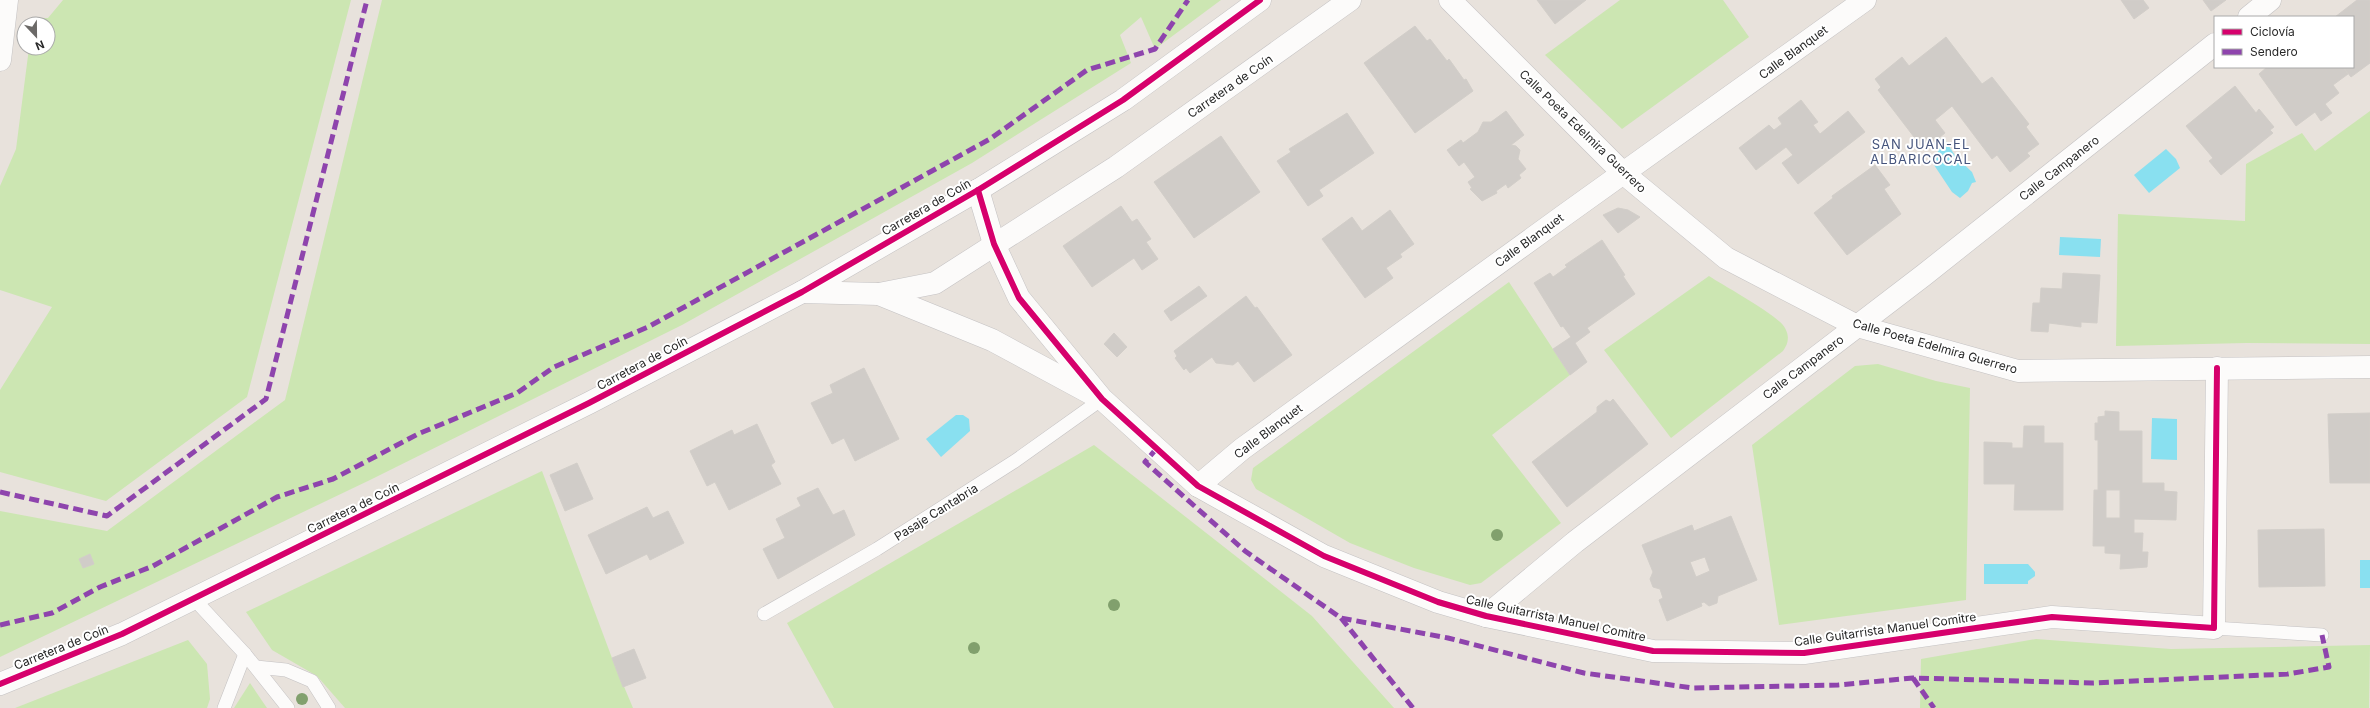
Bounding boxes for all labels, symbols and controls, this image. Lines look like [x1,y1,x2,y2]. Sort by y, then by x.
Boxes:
north arrow [16,16,56,56]
legend [2214,16,2354,68]
street label: Calle Blanquet [1756,22,1830,82]
text: Ciclovía [2250,24,2295,39]
text: N [33,37,46,53]
text: Sendero [2250,44,2298,59]
street label: Carretera de Coín [1184,51,1276,121]
street label: Calle Poeta Edelmira Guerrero [1516,66,1650,196]
street label: Calle Campanero [2016,132,2102,204]
district label: SAN JUAN-EL ALBARICOCAL [1870,136,1972,167]
street label: Carretera de Coín [879,175,973,239]
street label: Calle Blanquet [1492,210,1566,270]
street label: Calle Poeta Edelmira Guerrero [1851,315,2019,377]
street label: Calle Campanero [1760,332,1846,402]
street label: Carretera de Coín [594,333,690,393]
street label: Calle Blanquet [1231,400,1305,462]
street label: Carretera de Coín [304,479,402,537]
street label: Pasaje Cantabria [891,480,981,544]
street label: Calle Guitarrista Manuel Comitre [1465,592,1647,644]
street label: Calle Guitarrista Manuel Comitre [1793,609,1977,649]
street label: Carretera de Coín [12,621,110,673]

